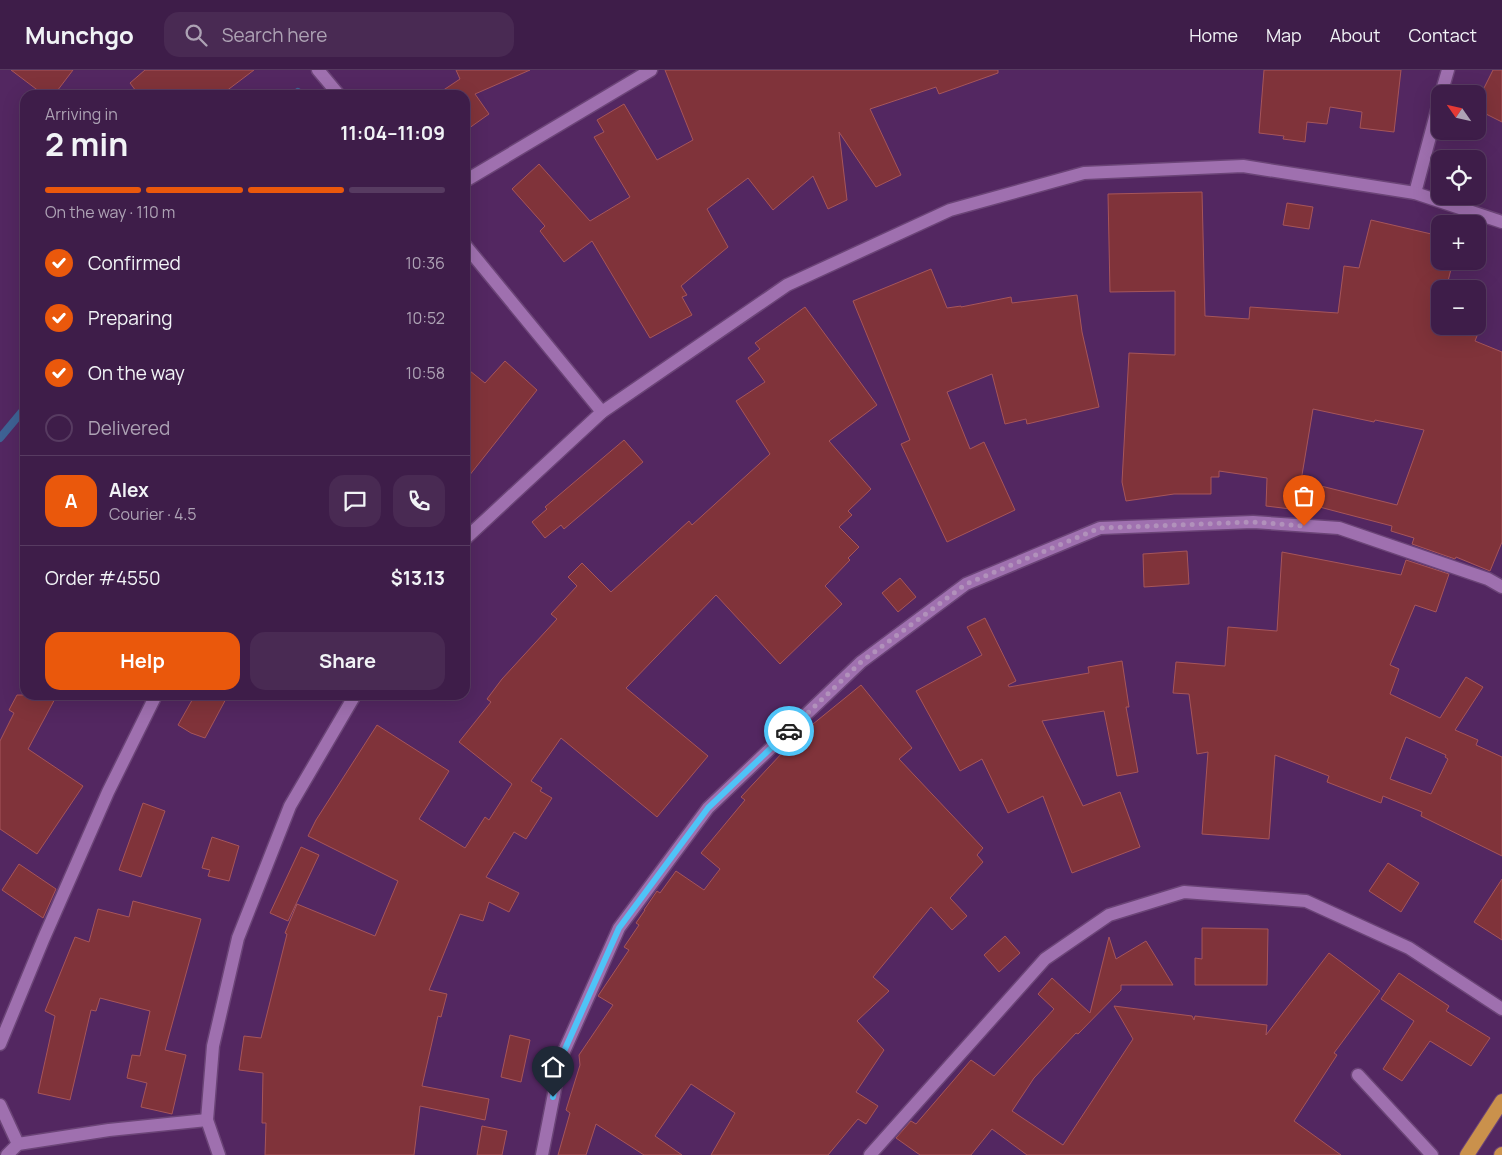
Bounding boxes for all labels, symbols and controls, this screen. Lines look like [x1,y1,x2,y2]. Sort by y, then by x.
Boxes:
search box [164,12,514,57]
text: Munchgo [25,18,134,51]
icon: search [182,21,210,49]
text: Search here [222,22,327,48]
text: Home [1189,23,1238,47]
text: Map [1266,23,1302,47]
text: About [1330,23,1380,47]
text: Contact [1408,23,1477,47]
north arrow [1431,85,1486,140]
map controls [1431,85,1486,335]
text: Arriving in [45,103,118,125]
text: 11:04–11:09 [340,120,445,146]
text: 2 min [45,122,128,166]
button: locate [1431,150,1486,205]
text: On the way · 110 m [45,201,175,223]
button: + [1431,215,1486,270]
icon: check [45,249,73,277]
text: Confirmed [88,250,181,276]
text: 10:36 [405,252,445,274]
button: − [1431,280,1486,335]
icon: check [45,304,73,332]
text: Preparing [88,305,173,331]
text: 10:52 [406,307,445,329]
icon: check [45,359,73,387]
text: On the way [88,360,185,386]
text: 10:58 [406,362,445,384]
text: Delivered [88,415,170,441]
button: chat [329,475,381,527]
button: phone [393,475,445,527]
pin [1283,475,1325,526]
text: Alex [109,477,149,503]
icon: bag [1290,482,1318,510]
text: A [65,488,77,514]
text: Courier · 4.5 [109,503,196,525]
text: Order #4550 [45,565,161,591]
text: $13.13 [391,565,445,591]
button: Help [45,632,240,690]
button: Share [250,632,445,690]
courier [764,706,814,756]
icon: car [775,717,803,745]
pin [532,1046,574,1097]
icon: home [539,1053,567,1081]

